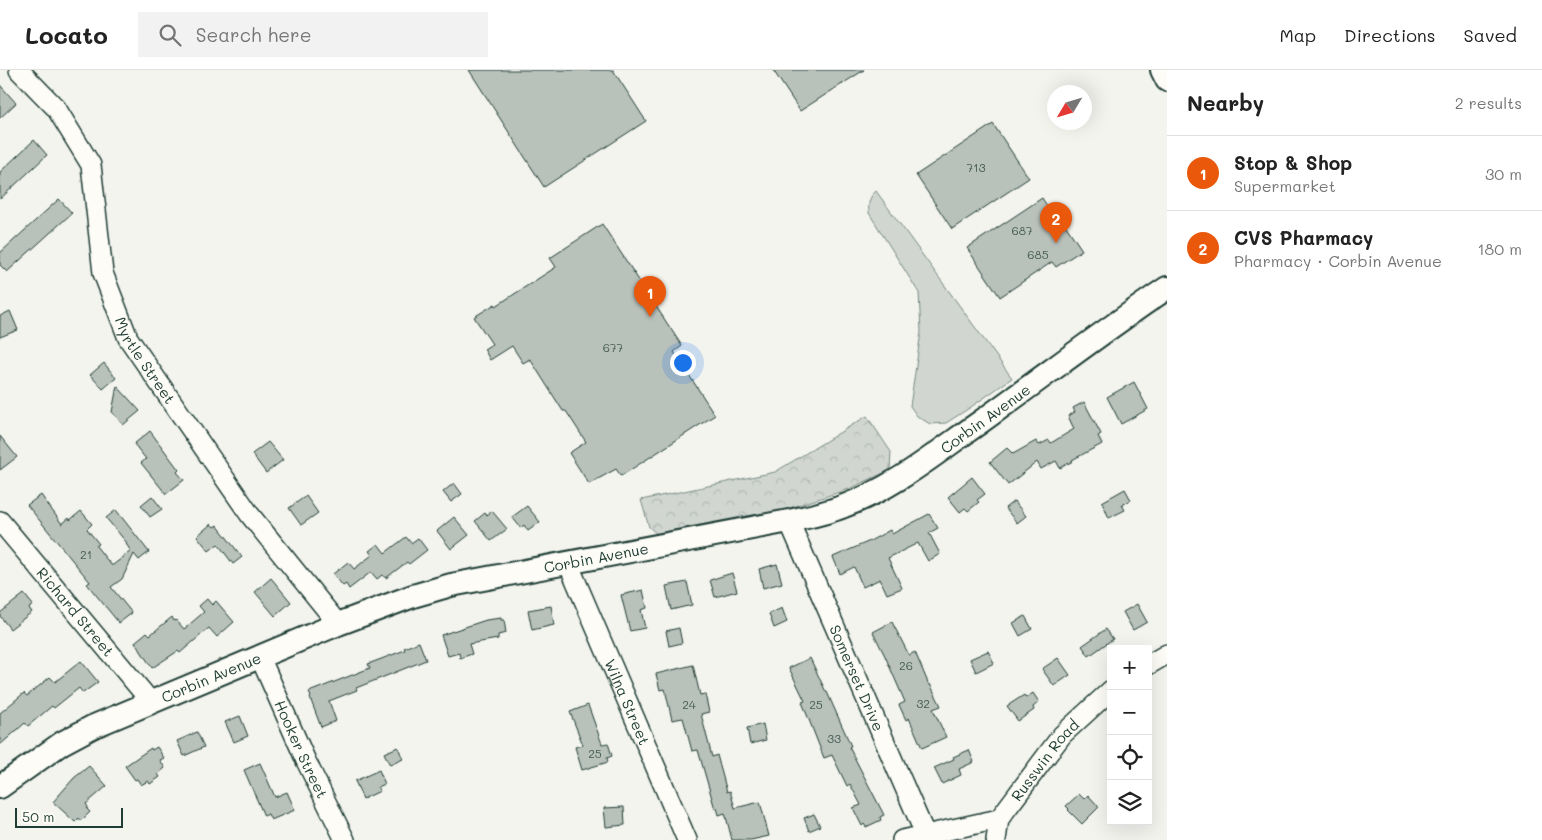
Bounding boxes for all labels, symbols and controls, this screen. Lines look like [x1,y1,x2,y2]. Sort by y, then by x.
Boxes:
search box [138,12,488,57]
text: Locato [25,19,108,50]
icon: search [156,21,184,49]
text: Search here [196,22,311,47]
text: Map [1279,23,1316,47]
text: Directions [1344,23,1436,47]
text: Saved [1464,23,1517,47]
north arrow [1047,85,1092,130]
text: Nearby [1187,89,1264,116]
text: 2 results [1455,92,1522,113]
text: Stop & Shop [1234,150,1352,175]
house number: 713 [966,159,986,175]
text: 1 [1199,163,1207,184]
text: 30 m [1485,163,1522,184]
text: Supermarket [1234,175,1336,196]
pin: 2 [1040,202,1072,243]
house number: 687 [1011,222,1033,238]
text: CVS Pharmacy [1234,225,1373,250]
text: 2 [1199,238,1207,259]
text: 180 m [1477,238,1522,259]
house number: 685 [1027,246,1049,262]
text: Pharmacy · Corbin Avenue [1234,250,1442,271]
pin: 1 [634,276,666,317]
street label: Myrtle Street [111,314,180,408]
house number: 677 [603,339,624,355]
your location [670,350,696,376]
street label: Corbin Avenue [936,379,1034,458]
street label: Corbin Avenue [542,538,650,577]
house number: 21 [80,546,92,562]
street label: Richard Street [33,563,119,660]
street label: Somerset Drive [825,622,889,734]
map controls [1107,645,1152,825]
button: + [1107,645,1152,690]
street label: Corbin Avenue [158,647,264,707]
street label: Wilna Street [600,656,655,748]
house number: 26 [899,657,913,673]
button: − [1107,690,1152,735]
house number: 32 [916,695,930,711]
house number: 24 [682,696,696,712]
house number: 25 [809,696,823,712]
street label: Hooker Street [270,697,333,802]
street label: Russwin Road [1006,715,1083,805]
house number: 33 [827,730,841,746]
button: locate [1107,735,1152,780]
house number: 25 [588,745,602,761]
button: layers [1107,780,1152,825]
scale bar [15,805,122,828]
text: 50 m [22,807,54,826]

